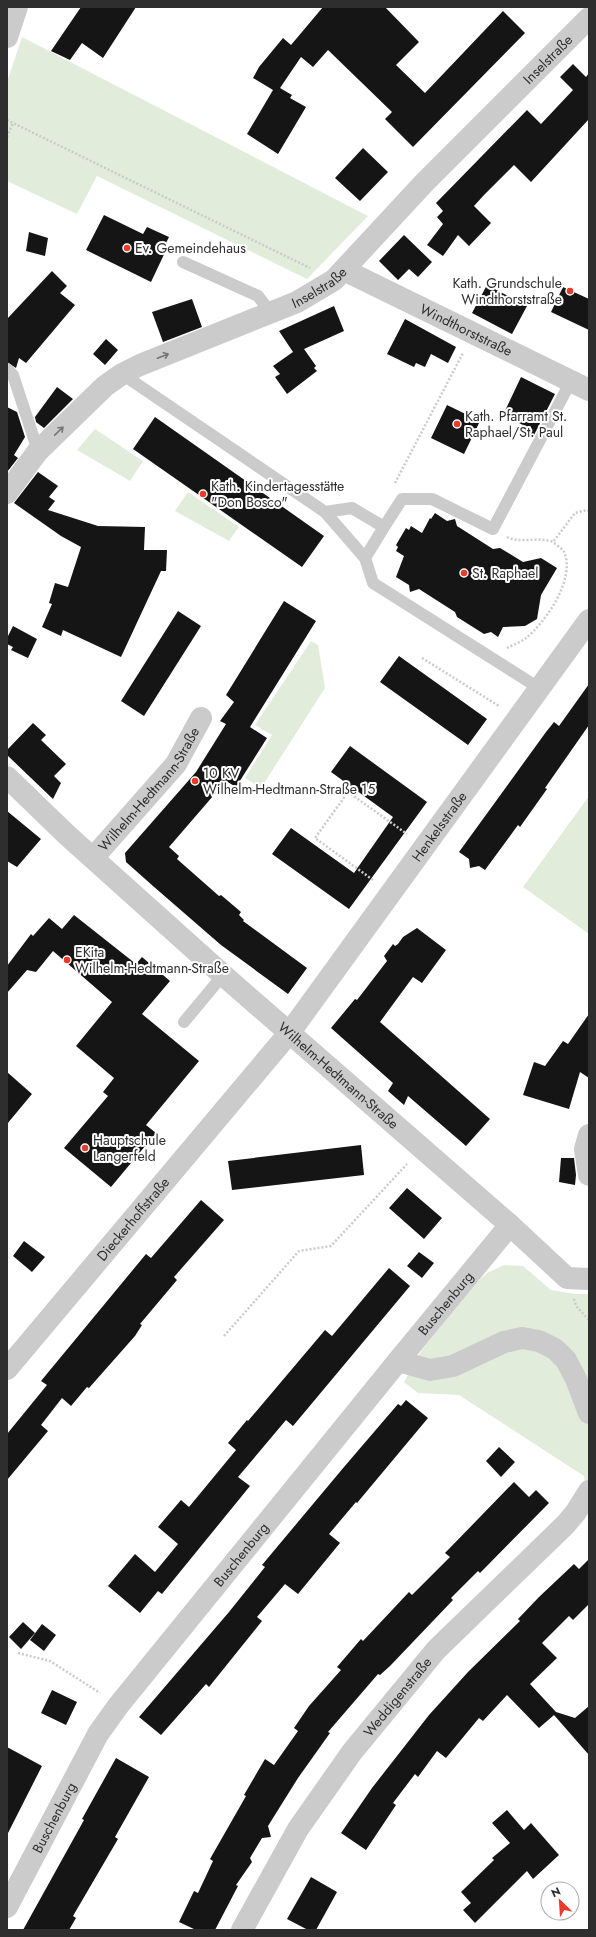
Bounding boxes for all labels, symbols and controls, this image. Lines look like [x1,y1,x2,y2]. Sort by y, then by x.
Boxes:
street label: Inselstraße [519,30,577,88]
place label: Ev. Gemeindehaus [135,238,246,258]
marker: Ev. Gemeindehaus [122,243,132,253]
street label: Inselstraße [289,262,351,313]
place label: Kath. Grundschule Windthorststraße [452,273,562,309]
marker: Kath. Grundschule Windthorststraße [565,286,575,296]
street label: Windthorststraße [416,299,516,361]
one-way arrow [157,352,169,359]
place label: Kath. Pfarramt St. Raphael/St. Paul [465,406,567,442]
marker: Kath. Pfarramt St. Raphael/St. Paul [452,419,462,429]
one-way arrow [54,426,64,435]
place label: Kath. Kindertagesstätte "Don Bosco" [211,476,344,512]
marker: Kath. Kindertagesstätte "Don Bosco" [198,489,208,499]
place label: St. Raphael [472,563,539,583]
marker: St. Raphael [459,568,469,578]
street label: Wilhelm-Hedtmann-Straße [93,724,204,856]
place label: 10 KV Wilhelm-Hedtmann-Straße 15 [203,763,375,799]
marker: 10 KV Wilhelm-Hedtmann-Straße 15 [190,776,200,786]
street label: Henkelsstraße [407,787,471,866]
place label: EKita Wilhelm-Hedtmann-Straße [75,942,229,978]
marker: EKita Wilhelm-Hedtmann-Straße [62,955,72,965]
street label: Wilhelm-Hedtmann-Straße [274,1017,403,1134]
place label: Hauptschule Langerfeld [93,1130,166,1166]
marker: Hauptschule Langerfeld [80,1143,90,1153]
street label: Dieckerhoffstraße [92,1173,174,1265]
street label: Buschenburg [413,1267,478,1339]
street label: Buschenburg [209,1518,273,1591]
street label: Weddigenstraße [359,1653,436,1741]
street label: Buschenburg [27,1779,81,1857]
north arrow [540,1881,580,1921]
text: N [548,1883,563,1901]

